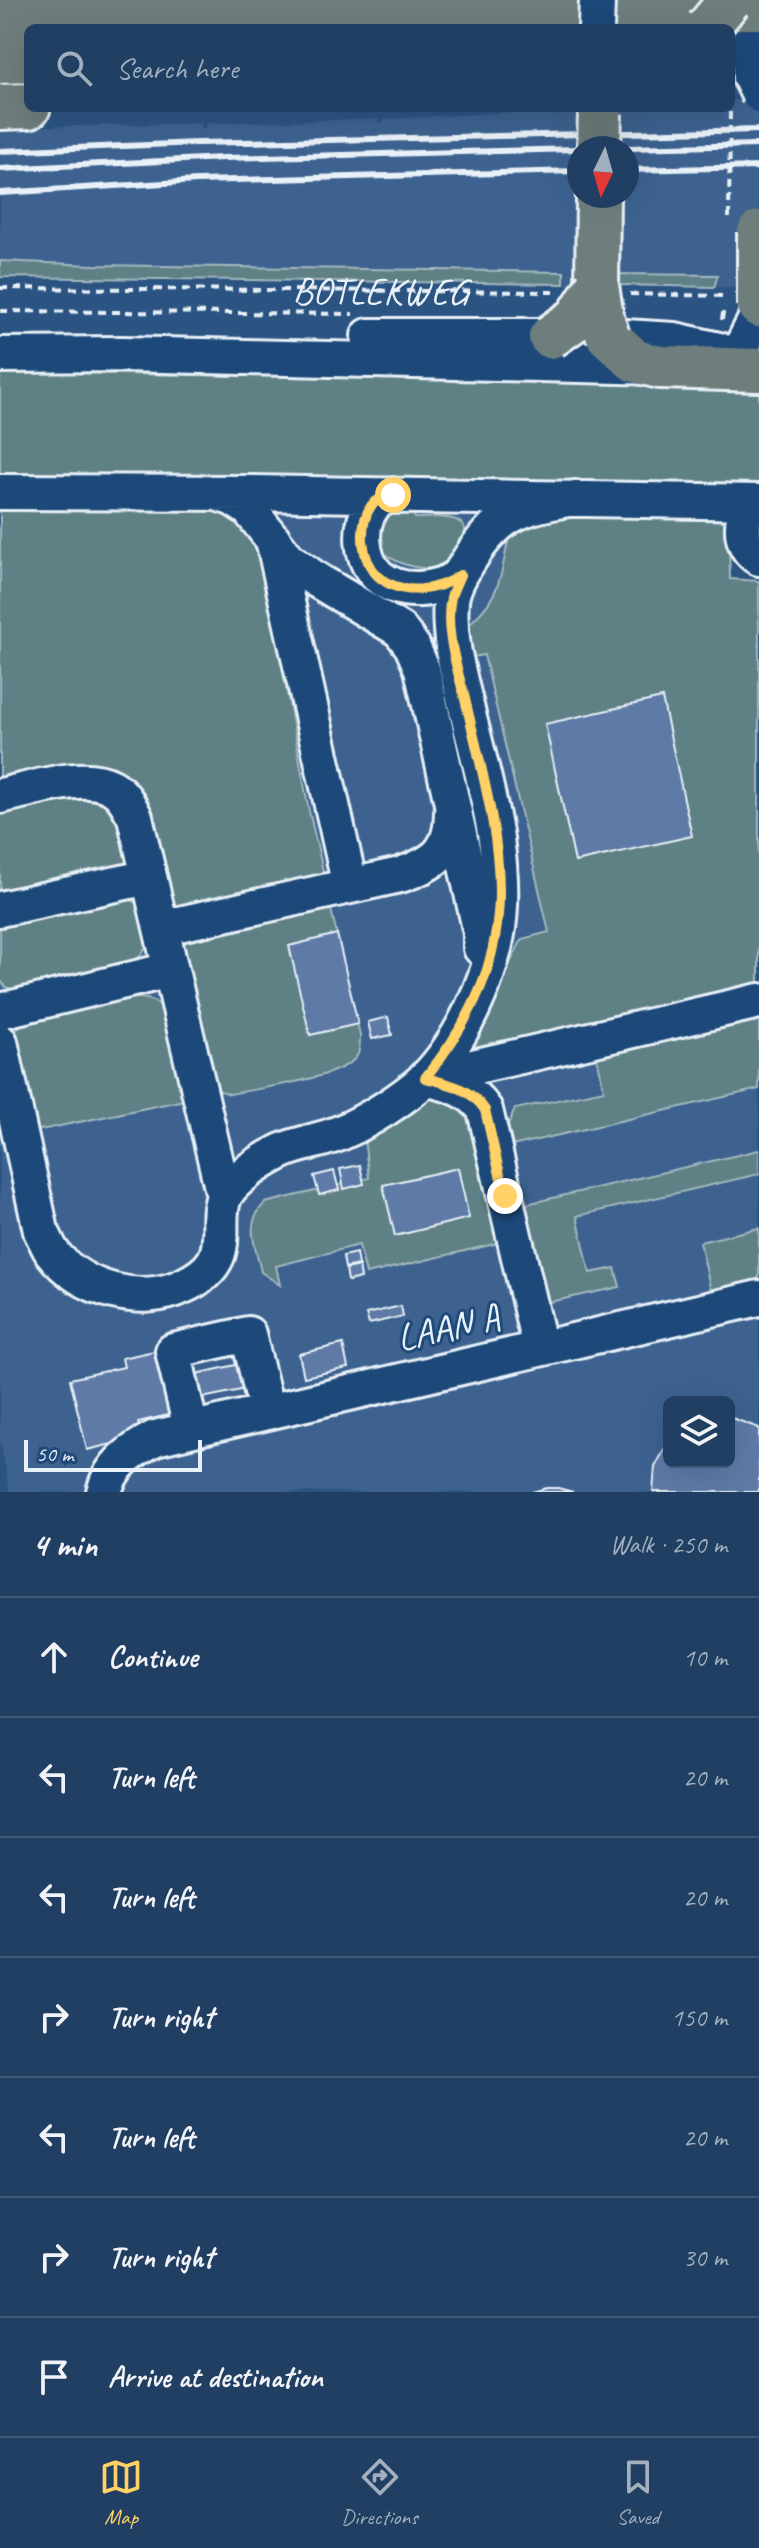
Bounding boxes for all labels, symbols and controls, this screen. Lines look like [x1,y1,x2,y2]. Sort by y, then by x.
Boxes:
search box [24,24,735,112]
icon: search [52,46,96,90]
text: Search here [116,49,238,87]
north arrow [567,136,639,208]
street label: BOTLEKWEG [292,267,473,315]
route start [375,477,411,513]
route end [487,1178,523,1214]
street label: LAAN A [392,1292,505,1362]
map controls [663,1396,735,1468]
button: layers [663,1396,735,1468]
scale bar [24,1436,202,1472]
text: 50 m [36,1440,73,1468]
text: 4 min [32,1523,97,1566]
text: Walk · 250 m [610,1528,727,1561]
icon: ahead [32,1635,76,1679]
text: Continue [108,1638,198,1676]
text: 10 m [683,1641,727,1674]
icon: left [32,1755,76,1799]
text: Turn left [108,1758,195,1796]
text: 20 m [683,1761,727,1794]
icon: left [32,1875,76,1919]
text: Turn left [108,1878,195,1916]
text: 20 m [683,1881,727,1914]
icon: right [32,1995,76,2039]
text: Turn right [108,1998,213,2036]
text: 150 m [671,2001,727,2034]
icon: left [32,2115,76,2159]
text: Turn left [108,2118,195,2156]
text: 20 m [683,2121,727,2154]
icon: right [32,2235,76,2279]
text: Turn right [108,2238,213,2276]
text: 30 m [683,2241,727,2274]
icon: arrive [32,2355,76,2399]
text: Arrive at destination [108,2358,323,2396]
tab: Map [99,2455,143,2531]
tab: Directions [341,2455,418,2531]
tab: Saved [616,2455,660,2531]

